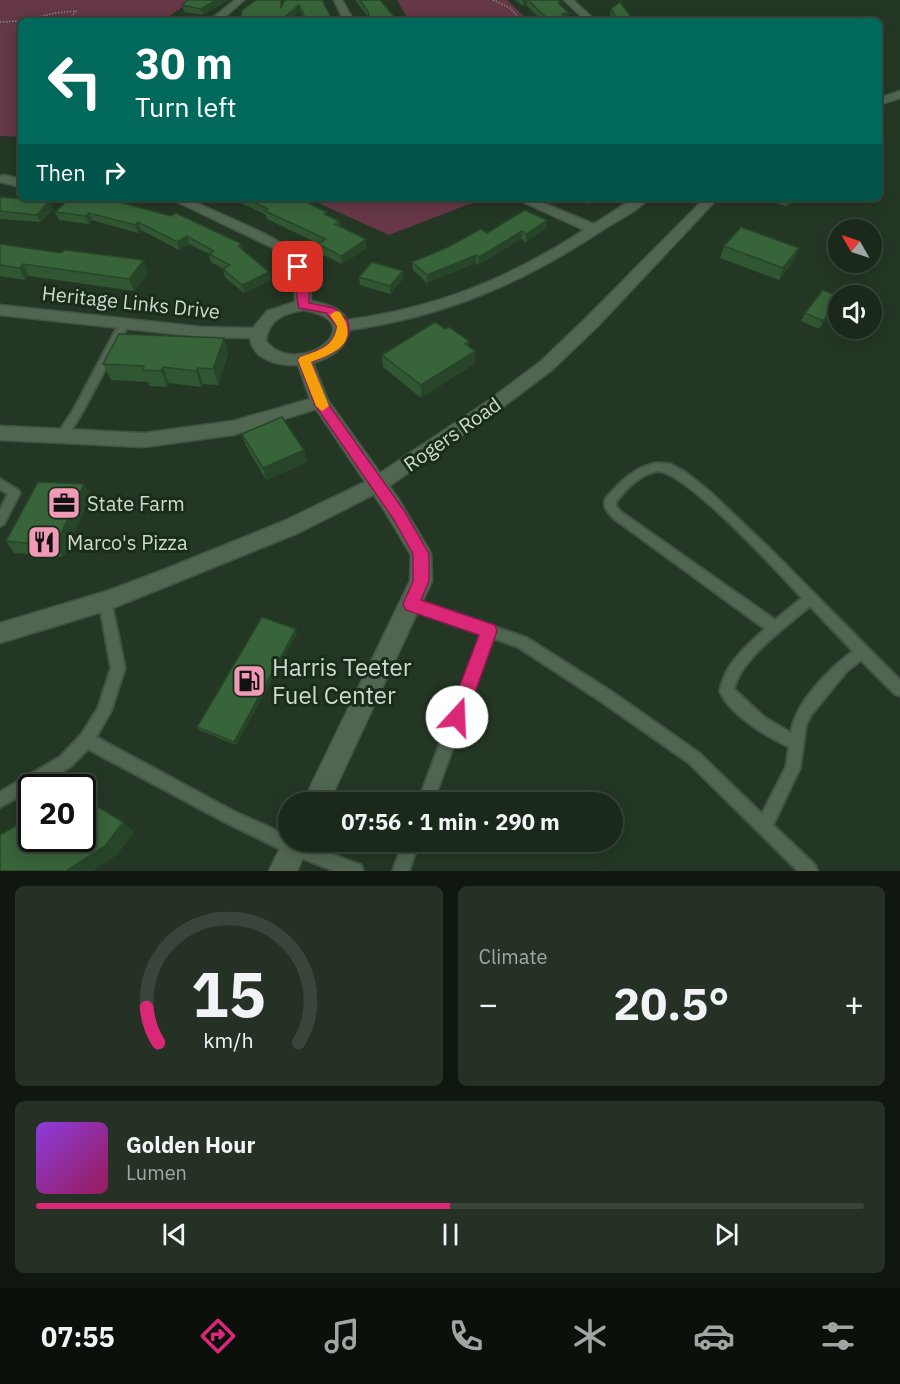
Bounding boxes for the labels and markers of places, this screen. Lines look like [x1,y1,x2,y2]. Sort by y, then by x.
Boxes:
pin [272,241,323,292]
office icon: State Farm [46,485,82,521]
place label: State Farm [87,490,185,517]
restaurant icon: Marco's Pizza [26,524,62,560]
place label: Marco's Pizza [67,529,188,556]
place label: Harris Teeter Fuel Center [272,651,412,711]
fuel station icon: Harris Teeter Fuel Center [231,663,267,699]

